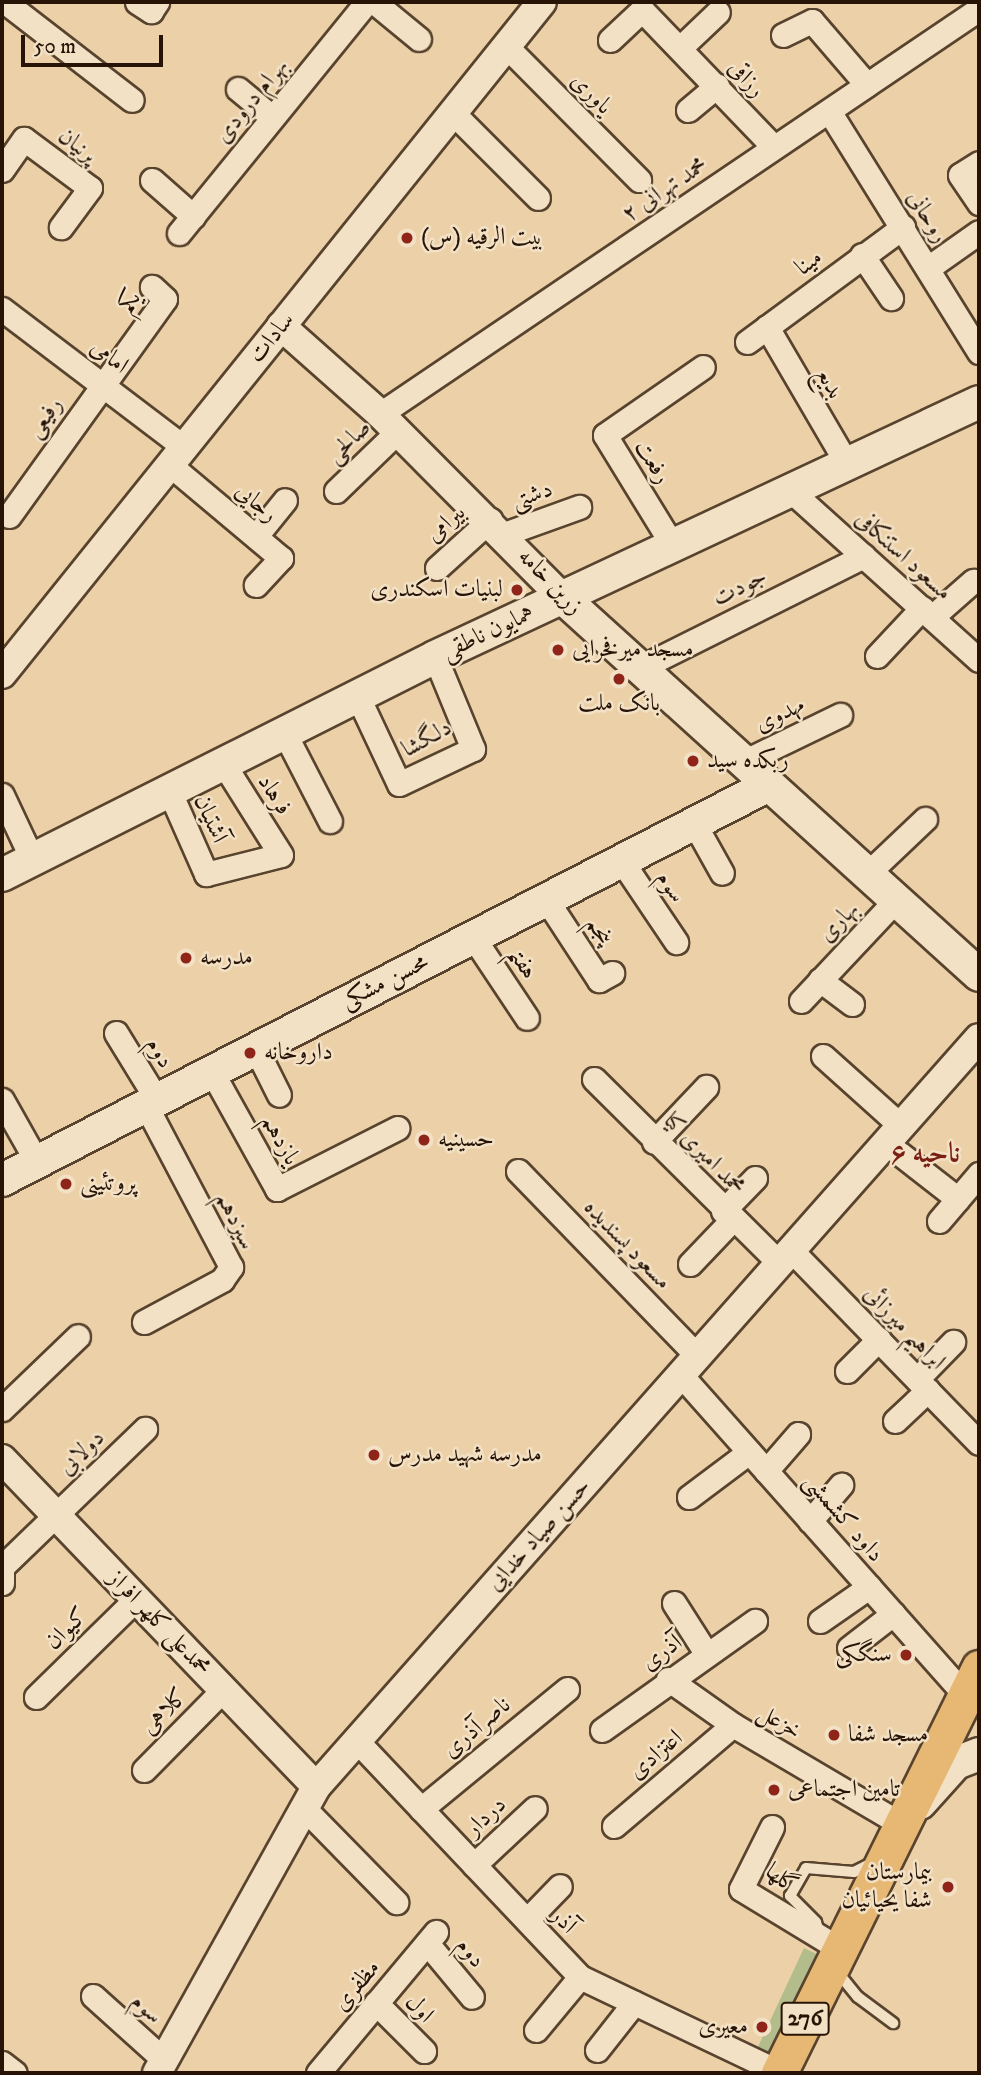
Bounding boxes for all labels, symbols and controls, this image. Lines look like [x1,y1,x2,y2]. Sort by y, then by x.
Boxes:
scale bar [24,21,166,65]
text: 50 m [34,34,76,60]
street label: بهرام درودی [209,53,295,149]
street label: رزاقی [721,54,771,104]
street label: یاوری [564,67,618,121]
street label: پرنیان [52,122,102,170]
street label: محمد تهرانی ۲ [617,151,713,229]
street label: روحانی [900,185,954,249]
place label: بیت الرقیه (س) [421,224,543,252]
marker: بیت الرقیه (س) [399,230,415,246]
street label: مینا [790,244,828,282]
street label: یکم [112,285,148,319]
street label: سادات [243,307,301,369]
street label: امامی [84,333,134,381]
street label: بدیع [809,362,849,404]
street label: رفیعی [21,392,69,444]
street label: صالحی [320,414,378,470]
street label: رفعت [627,435,677,489]
street label: دشتی [507,475,557,517]
street label: رجایی [229,477,283,529]
street label: بیرامی [420,499,472,549]
street label: مسعود استنکافی [848,505,958,607]
street label: زرین خامه [511,543,589,621]
street label: جودت [708,562,772,614]
place label: لبنیات اسکندری [370,576,503,604]
marker: لبنیات اسکندری [509,582,525,598]
street label: همایون ناطقی [437,599,539,667]
place label: مسجد میرفخرایی [572,636,694,664]
marker: مسجد میرفخرایی [550,642,566,658]
marker: بانک ملت [611,671,627,687]
place label: بانک ملت [578,690,660,718]
street label: مهدوی [750,691,810,739]
street label: دلگشا [397,714,457,764]
place label: ربکده سید [707,747,789,775]
marker: ربکده سید [685,753,701,769]
street label: فرهاد [251,769,297,821]
street label: آشتیان [187,790,233,848]
street label: سوم [649,865,691,909]
street label: بهاری [813,895,865,949]
street label: پنجم [579,911,619,951]
street label: هفتم [501,941,543,985]
place label: مدرسه [200,944,253,972]
street label: محسن مشکی [337,948,433,1016]
marker: مدرسه [178,950,194,966]
street label: دوم [139,1032,179,1074]
place label: داروخانه [264,1039,333,1067]
marker: داروخانه [242,1045,258,1061]
street label: محمد امیری کیا [657,1107,751,1201]
street label: یازدهم [254,1109,306,1171]
place label: حسینیه [438,1126,494,1154]
marker: حسینیه [416,1132,432,1148]
district label: ناحیه ۶ [890,1137,960,1171]
place label: پروتئینی [80,1170,136,1198]
marker: پروتئینی [58,1176,74,1192]
street label: سیزدهم [209,1187,261,1255]
street label: مسعود پسندیده [577,1194,677,1296]
street label: ابراهیم میرزائی [857,1280,951,1376]
street label: دولابی [53,1424,111,1482]
place label: مدرسه شهید مدرس [388,1441,542,1469]
marker: مدرسه شهید مدرس [366,1447,382,1463]
street label: داود کشمشی [796,1468,890,1568]
street label: حسن صیاد خدایی [481,1473,597,1597]
street label: محمدعلی کلهر افراز [101,1564,217,1682]
street label: کیوان [39,1602,95,1656]
street label: آذری [636,1628,688,1678]
place label: سنگکی [835,1641,892,1669]
marker: سنگکی [898,1647,914,1663]
street label: کلاهی [135,1682,195,1742]
street label: ناصرآذری [437,1691,517,1765]
street label: خزعل [752,1698,806,1746]
place label: مسجد شفا [848,1721,928,1749]
street label: اعتزادی [623,1724,689,1786]
marker: مسجد شفا [826,1727,842,1743]
place label: تامین اجتماعی [788,1776,900,1804]
marker: تامین اجتماعی [766,1782,782,1798]
street label: دردار [459,1791,513,1843]
street label: گلها [759,1857,803,1901]
place label: بیمارستان شفا یحیائیان [841,1859,932,1915]
marker: بیمارستان شفا یحیائیان [938,1877,958,1897]
street label: آذر [544,1902,582,1940]
street label: دوم [449,1932,491,1974]
street label: مظفری [327,1954,387,2018]
street label: سوم [124,1987,168,2031]
street label: اول [398,1988,440,2030]
road number: 276 [780,2000,830,2038]
place label: معیری [698,2013,748,2041]
marker: معیری [754,2019,770,2035]

